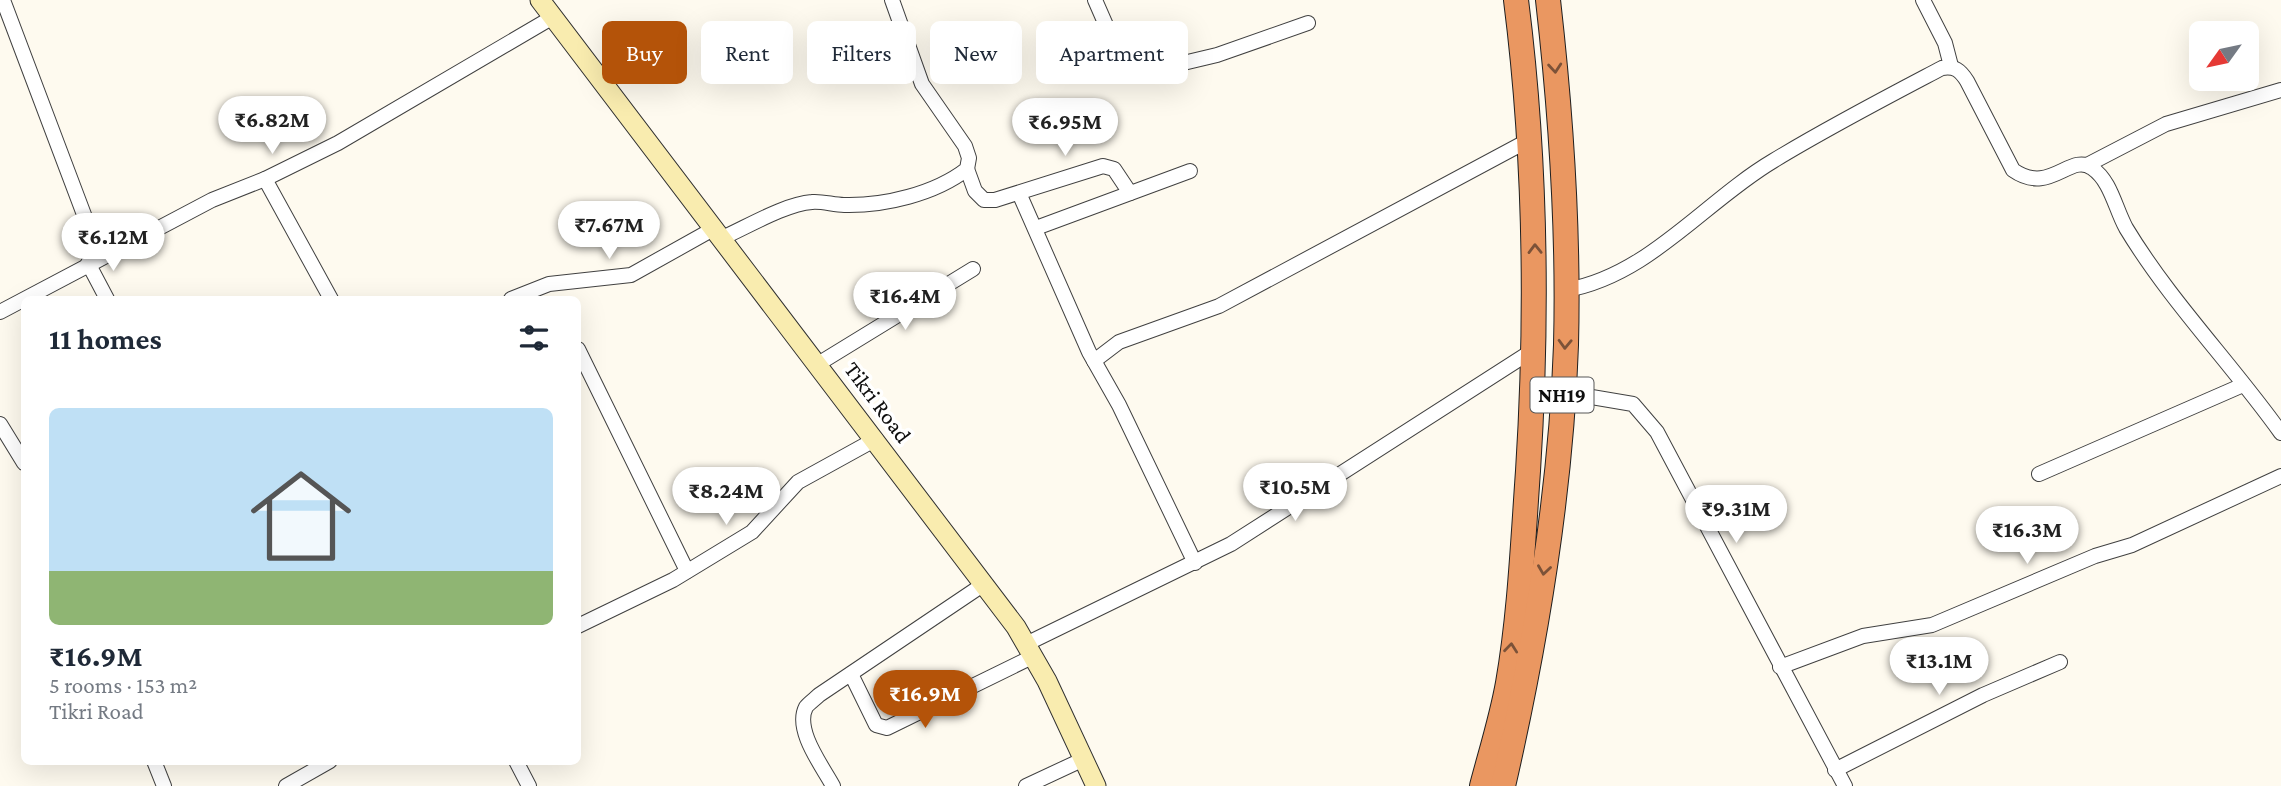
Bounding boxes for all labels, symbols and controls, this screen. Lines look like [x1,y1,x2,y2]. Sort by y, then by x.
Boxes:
chip: Buy [602,21,687,84]
chip: Rent [701,21,793,84]
chip: Filters [807,21,916,84]
chip: New [930,21,1022,84]
chip: Apartment [1036,21,1188,84]
north arrow [2189,21,2259,91]
map controls [2189,21,2259,91]
one-way arrow [1547,63,1562,74]
pin: ₹6.82M [215,96,329,156]
pin: ₹6.95M [1008,99,1122,158]
text: ₹6.82M [234,106,310,132]
text: ₹6.95M [1028,108,1102,134]
pin: ₹7.67M [552,202,666,261]
text: ₹7.67M [574,211,644,237]
pin: ₹6.12M [56,214,170,273]
text: ₹6.12M [78,223,148,249]
one-way arrow [1528,244,1543,255]
pin: ₹16.4M [848,272,962,332]
text: ₹16.4M [869,282,941,308]
icon: filters [515,319,553,357]
text: 11 homes [49,322,162,355]
one-way arrow [1558,339,1573,350]
street label: Tikri Road [839,356,917,448]
road number: NH19 [1530,378,1594,412]
icon: home [238,453,364,579]
pin: ₹10.5M [1238,463,1352,523]
pin: ₹8.24M [669,468,783,527]
text: ₹10.5M [1259,473,1331,499]
text: ₹8.24M [688,477,764,503]
pin: ₹9.31M [1679,486,1793,545]
text: ₹9.31M [1701,495,1771,521]
pin: ₹16.3M [1970,506,2084,566]
text: ₹16.3M [1992,516,2062,542]
one-way arrow [1536,564,1551,576]
pin: ₹13.1M [1882,638,1996,697]
text: ₹16.9M [49,639,143,672]
one-way arrow [1504,642,1519,653]
text: ₹13.1M [1906,647,1972,673]
pin: ₹16.9M [868,670,982,730]
text: 5 rooms · 153 m² [49,672,197,698]
text: ₹16.9M [889,680,961,706]
text: Tikri Road [49,698,144,724]

